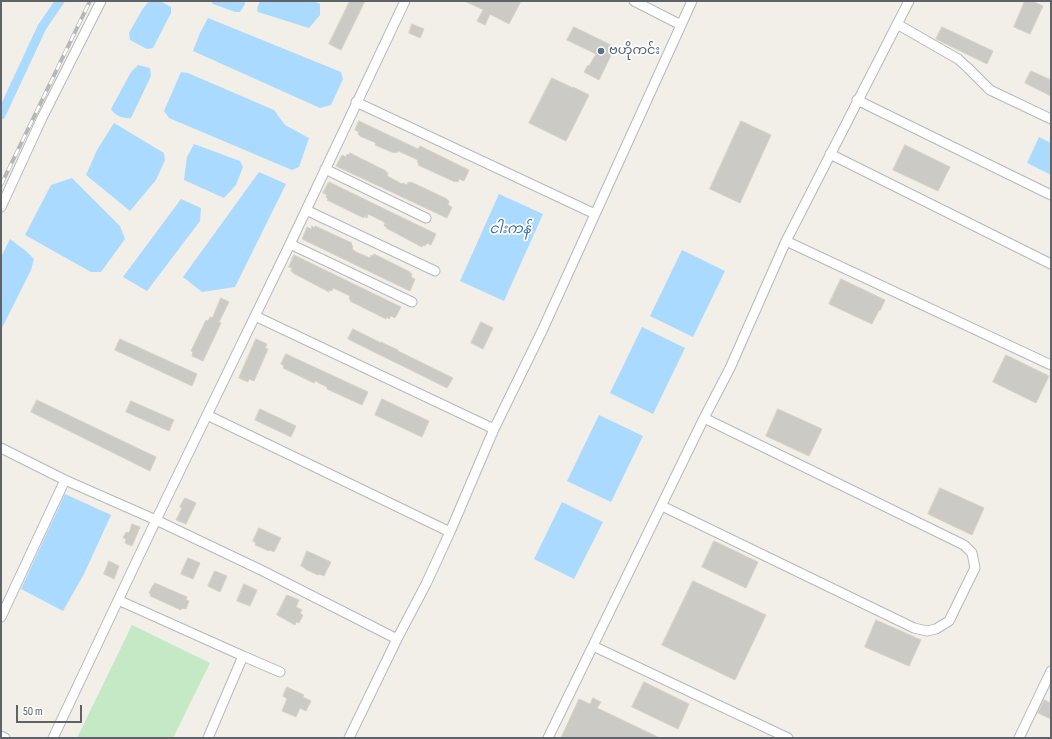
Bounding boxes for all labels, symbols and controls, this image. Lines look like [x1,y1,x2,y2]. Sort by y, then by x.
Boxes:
place label: ဗဟိုကင်း [609,43,660,59]
marker: ဗဟိုကင်း [596,46,606,56]
water label: ငါးကန် [489,221,531,237]
scale bar [18,697,84,723]
text: 50 m [23,704,43,719]

